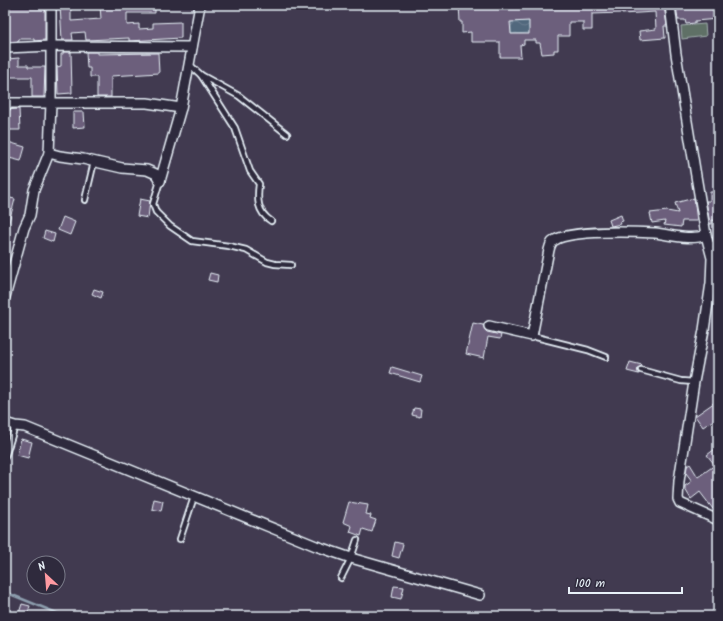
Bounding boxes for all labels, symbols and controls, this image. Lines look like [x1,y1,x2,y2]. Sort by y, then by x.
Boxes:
north arrow [26,555,66,595]
text: N [35,557,49,577]
scale bar [569,569,682,595]
text: 100 m [575,574,606,593]

